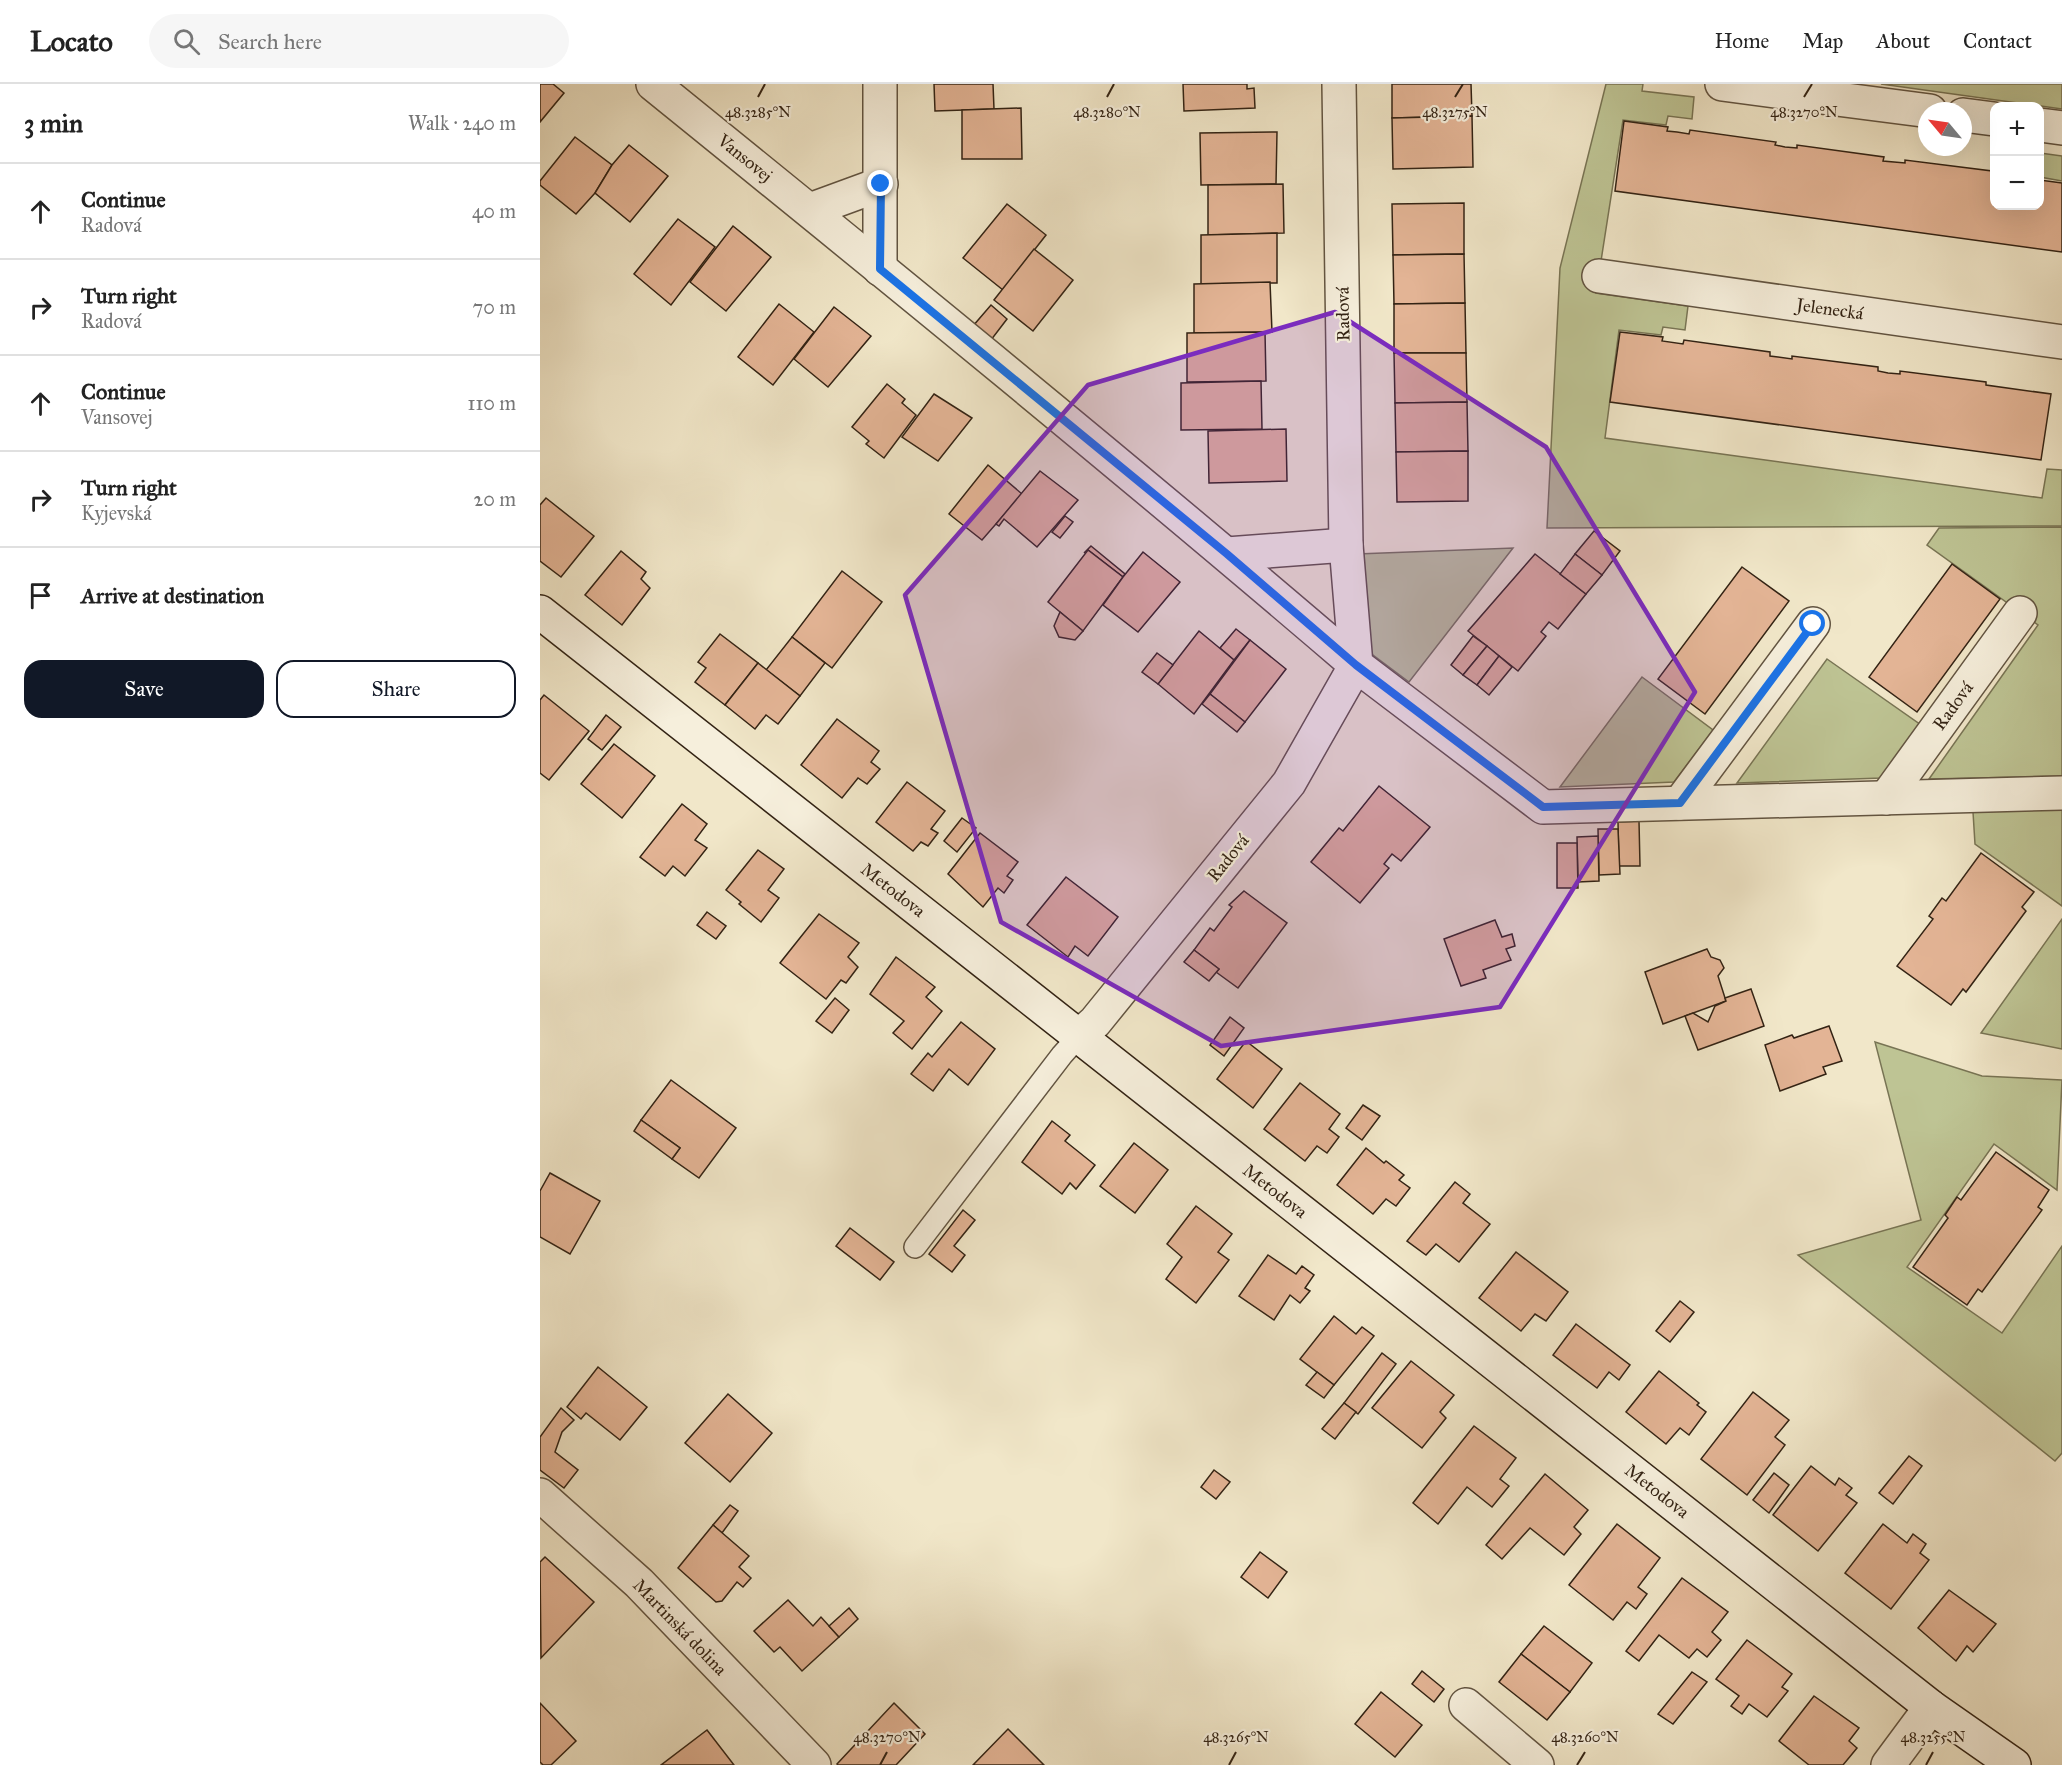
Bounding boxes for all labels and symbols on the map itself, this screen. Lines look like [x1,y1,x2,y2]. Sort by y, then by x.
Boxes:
north arrow [1918,102,1972,156]
text: 48.3285°N [725,103,791,121]
text: 48.3280°N [1073,103,1141,121]
text: 48.3275°N [1422,103,1488,121]
text: 48.3270°N [1770,103,1838,121]
street label: Vansovej [712,129,777,187]
route end [867,170,893,196]
street label: Radová [1332,286,1354,341]
street label: Jelenecká [1793,293,1865,326]
route start [1799,610,1825,636]
street label: Radová [1928,677,1978,735]
street label: Radová [1202,830,1254,886]
street label: Metodova [856,858,930,922]
street label: Metodova [1238,1159,1312,1223]
street label: Metodova [1620,1459,1694,1523]
street label: Martinská dolina [628,1574,732,1680]
text: 48.3270°N [853,1728,921,1746]
text: 48.3265°N [1203,1728,1269,1746]
text: 48.3260°N [1551,1728,1619,1746]
text: 48.3255°N [1901,1728,1966,1746]

